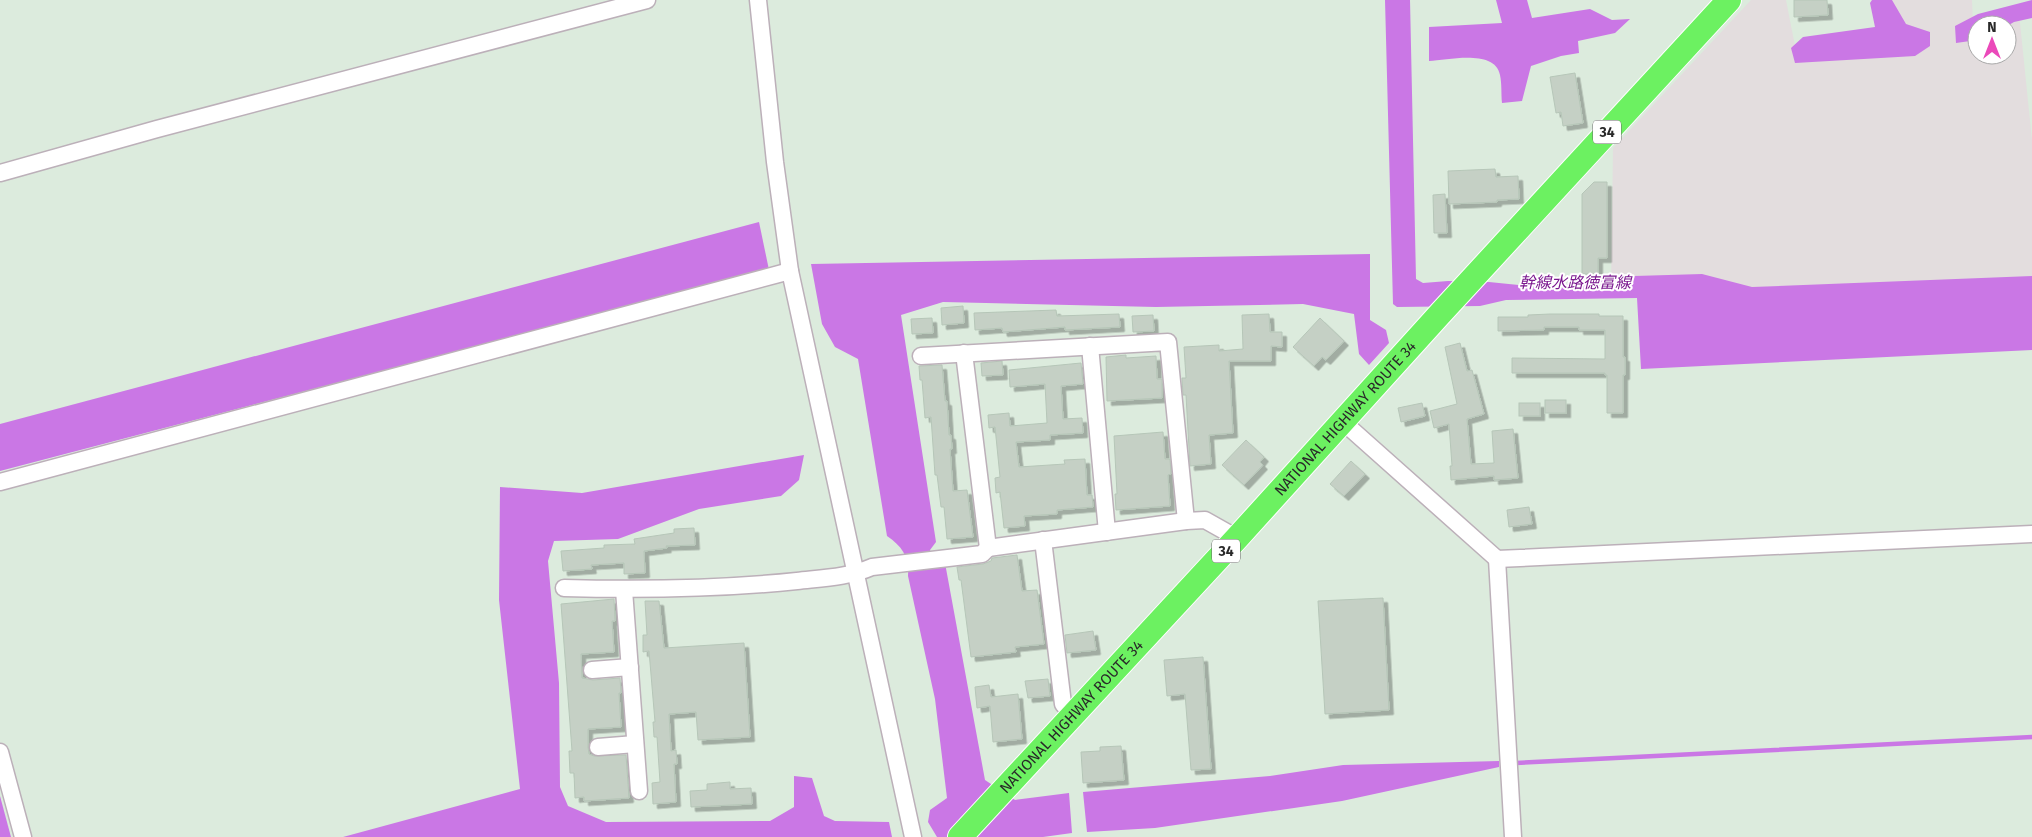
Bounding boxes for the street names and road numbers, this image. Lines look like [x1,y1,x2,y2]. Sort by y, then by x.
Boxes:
road number: 34 [1593,120,1621,144]
street label: NATIONAL HIGHWAY ROUTE 34 [1271,337,1420,499]
road number: 34 [1212,540,1240,562]
street label: NATIONAL HIGHWAY ROUTE 34 [996,636,1147,797]

